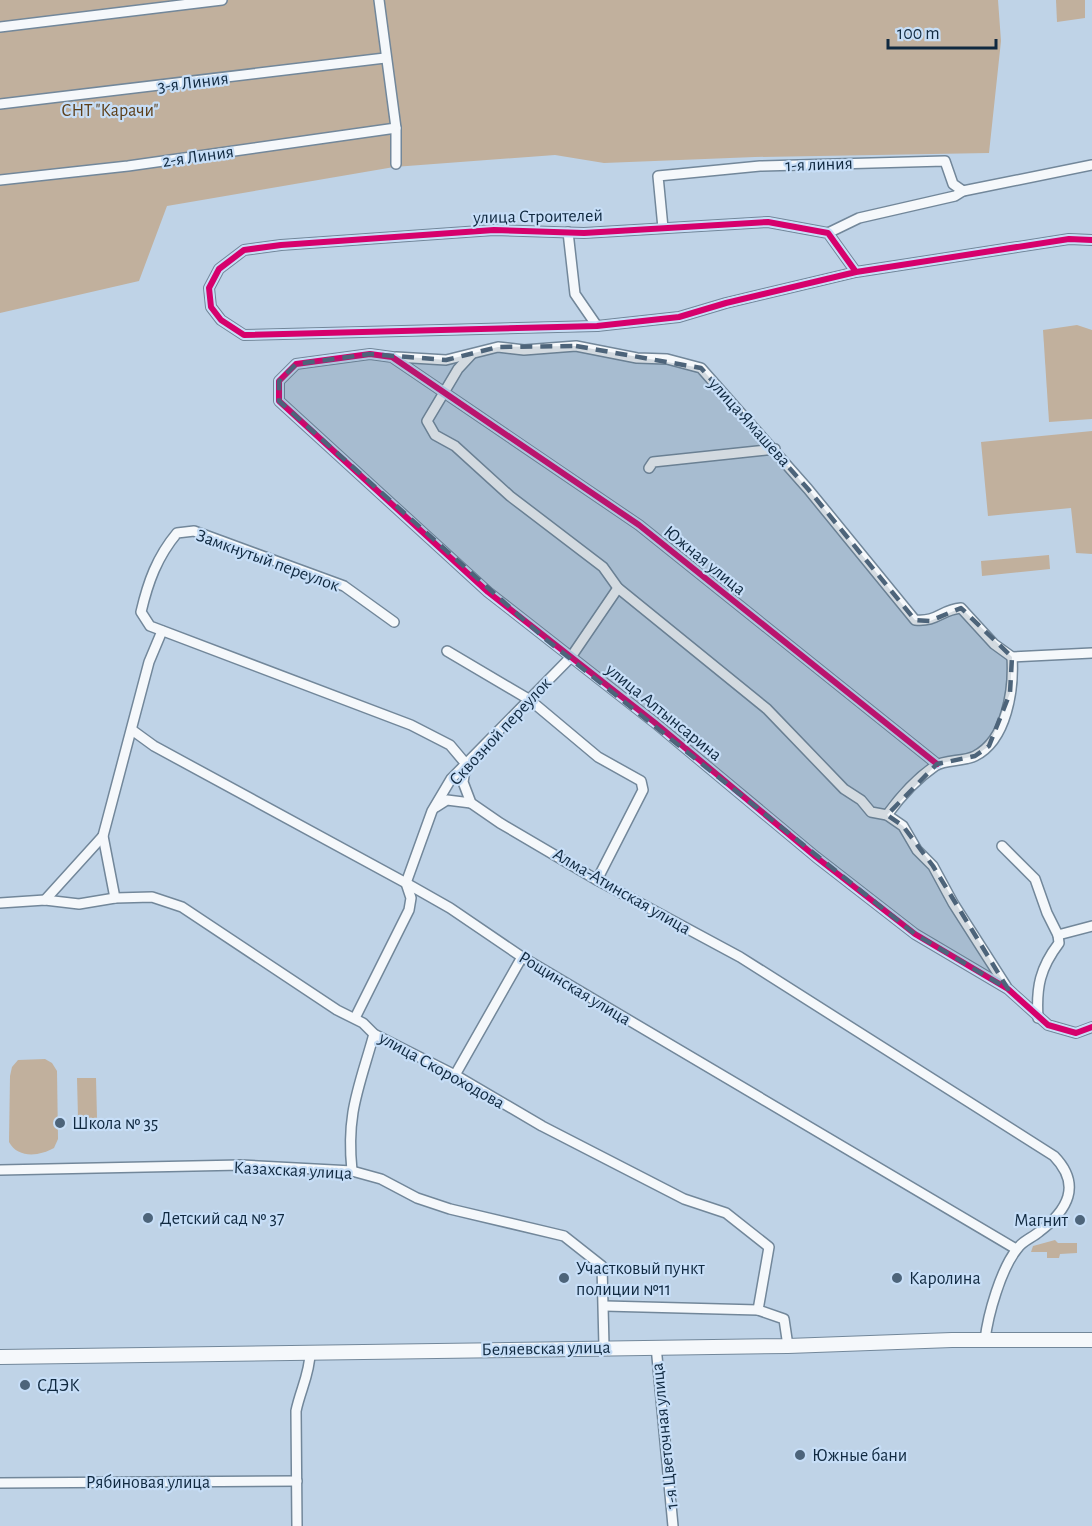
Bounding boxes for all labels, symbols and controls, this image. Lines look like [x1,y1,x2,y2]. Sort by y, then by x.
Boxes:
scale bar [888,12,996,50]
text: 100 m [897,25,940,43]
street label: 3-я Линия [157,70,230,96]
park label: СНТ "Карачи" [61,102,159,120]
street label: 2-я Линия [161,143,235,171]
street label: 1-я линия [785,155,853,175]
street label: улица Строителей [472,207,603,227]
street label: улица Ямашева [704,374,794,471]
street label: Южная улица [660,523,749,599]
street label: Замкнутый переулок [194,527,342,595]
street label: улица Алтынсарина [601,660,725,765]
street label: Сквозной переулок [446,674,556,789]
street label: Алма-Атинская улица [550,845,693,939]
street label: Рощинская улица [516,949,633,1029]
street label: улица Скороходова [375,1029,507,1113]
place label: Школа № 35 [72,1115,158,1133]
marker: Школа № 35 [53,1116,67,1130]
street label: Казахская улица [233,1159,353,1183]
place label: Детский сад № 37 [160,1210,284,1228]
marker: Детский сад № 37 [141,1211,155,1225]
place label: Магнит [1014,1212,1069,1230]
marker: Магнит [1073,1213,1087,1227]
place label: Участковый пункт полиции №11 [576,1260,705,1299]
place label: Каролина [909,1270,981,1288]
marker: Участковый пункт полиции №11 [557,1271,571,1285]
marker: Каролина [890,1271,904,1285]
street label: Беляевская улица [481,1339,611,1359]
street label: 1-я Цветочная улица [648,1362,682,1510]
place label: СДЭК [37,1377,80,1395]
marker: СДЭК [18,1378,32,1392]
place label: Южные бани [812,1446,907,1465]
marker: Южные бани [793,1448,807,1462]
street label: Рябиновая улица [86,1473,210,1492]

